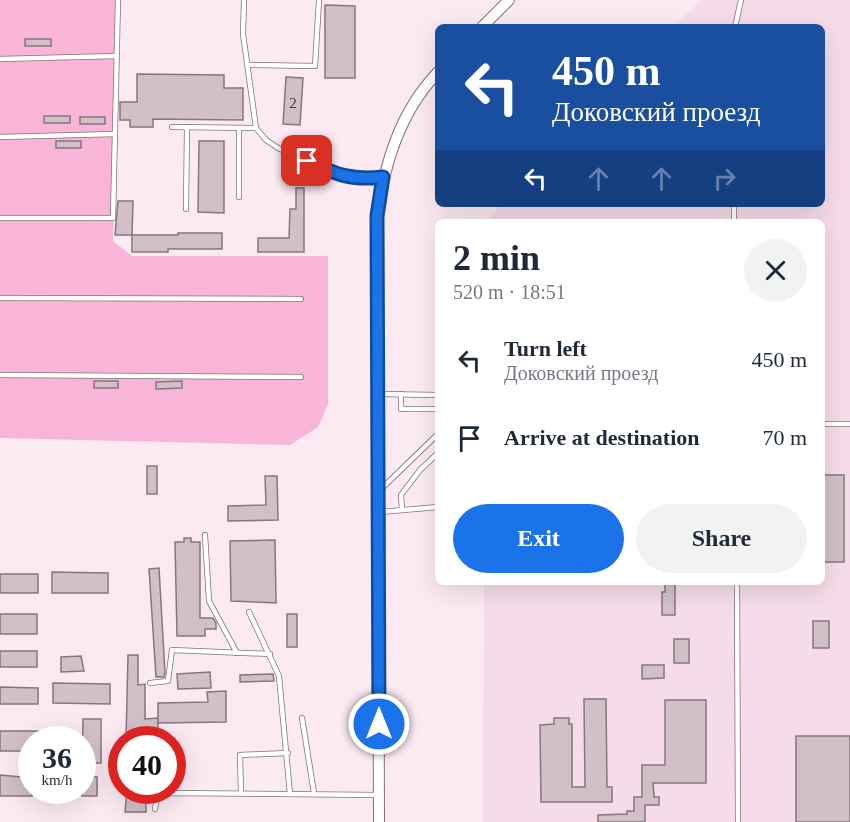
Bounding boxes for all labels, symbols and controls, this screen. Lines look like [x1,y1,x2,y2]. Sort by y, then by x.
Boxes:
icon: left [453,48,531,126]
text: 450 m [552,48,661,94]
house number: 2 [289,95,297,111]
text: Доковский проезд [552,97,761,127]
pin [281,135,332,186]
icon: arrive [290,144,323,177]
icon: left [519,162,552,195]
icon: ahead [582,162,615,195]
icon: ahead [645,162,678,195]
icon: right [708,162,741,195]
text: 2 min [453,238,540,278]
button: close [744,239,807,302]
text: 520 m · 18:51 [453,281,566,303]
text: Turn left [504,336,587,361]
icon: left [453,344,486,377]
text: 450 m [751,347,807,372]
text: Доковский проезд [504,362,658,384]
icon: arrive [453,422,486,455]
text: Arrive at destination [504,425,700,450]
text: 70 m [762,425,807,450]
button: Exit [453,504,624,573]
button: Share [636,504,807,573]
position arrow [347,692,411,756]
speed limit sign: 40 [108,726,186,804]
text: 36 [42,741,72,774]
text: km/h [42,772,72,788]

